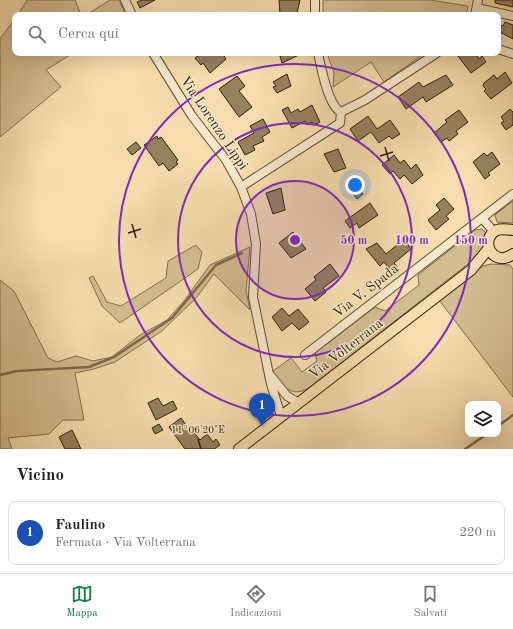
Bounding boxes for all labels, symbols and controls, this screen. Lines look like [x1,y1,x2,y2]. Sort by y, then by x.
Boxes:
search box [12,12,501,56]
icon: search [26,23,48,45]
text: Cerca qui [58,27,119,42]
street label: Via Lorenzo Lippi [178,74,250,172]
your location [345,175,365,195]
centre of rings [288,233,302,247]
text: 50 m [341,234,368,247]
text: 150 m [454,234,488,247]
text: 100 m [395,235,429,247]
street label: Via V. Spada [331,261,401,321]
street label: Via Volterrana [307,316,386,382]
pin: 1 [249,393,275,426]
map controls [465,401,501,437]
button: layers [465,401,501,437]
text: 11°06'20"E [171,425,225,435]
text: Vicino [16,467,64,484]
text: Faulino [55,518,105,533]
text: 1 [26,526,34,539]
text: 220 m [459,526,496,539]
text: Fermata · Via Volterrana [55,536,196,549]
tab: Mappa [66,583,98,621]
tab: Indicazioni [230,583,281,621]
tab: Salvati [414,583,447,621]

